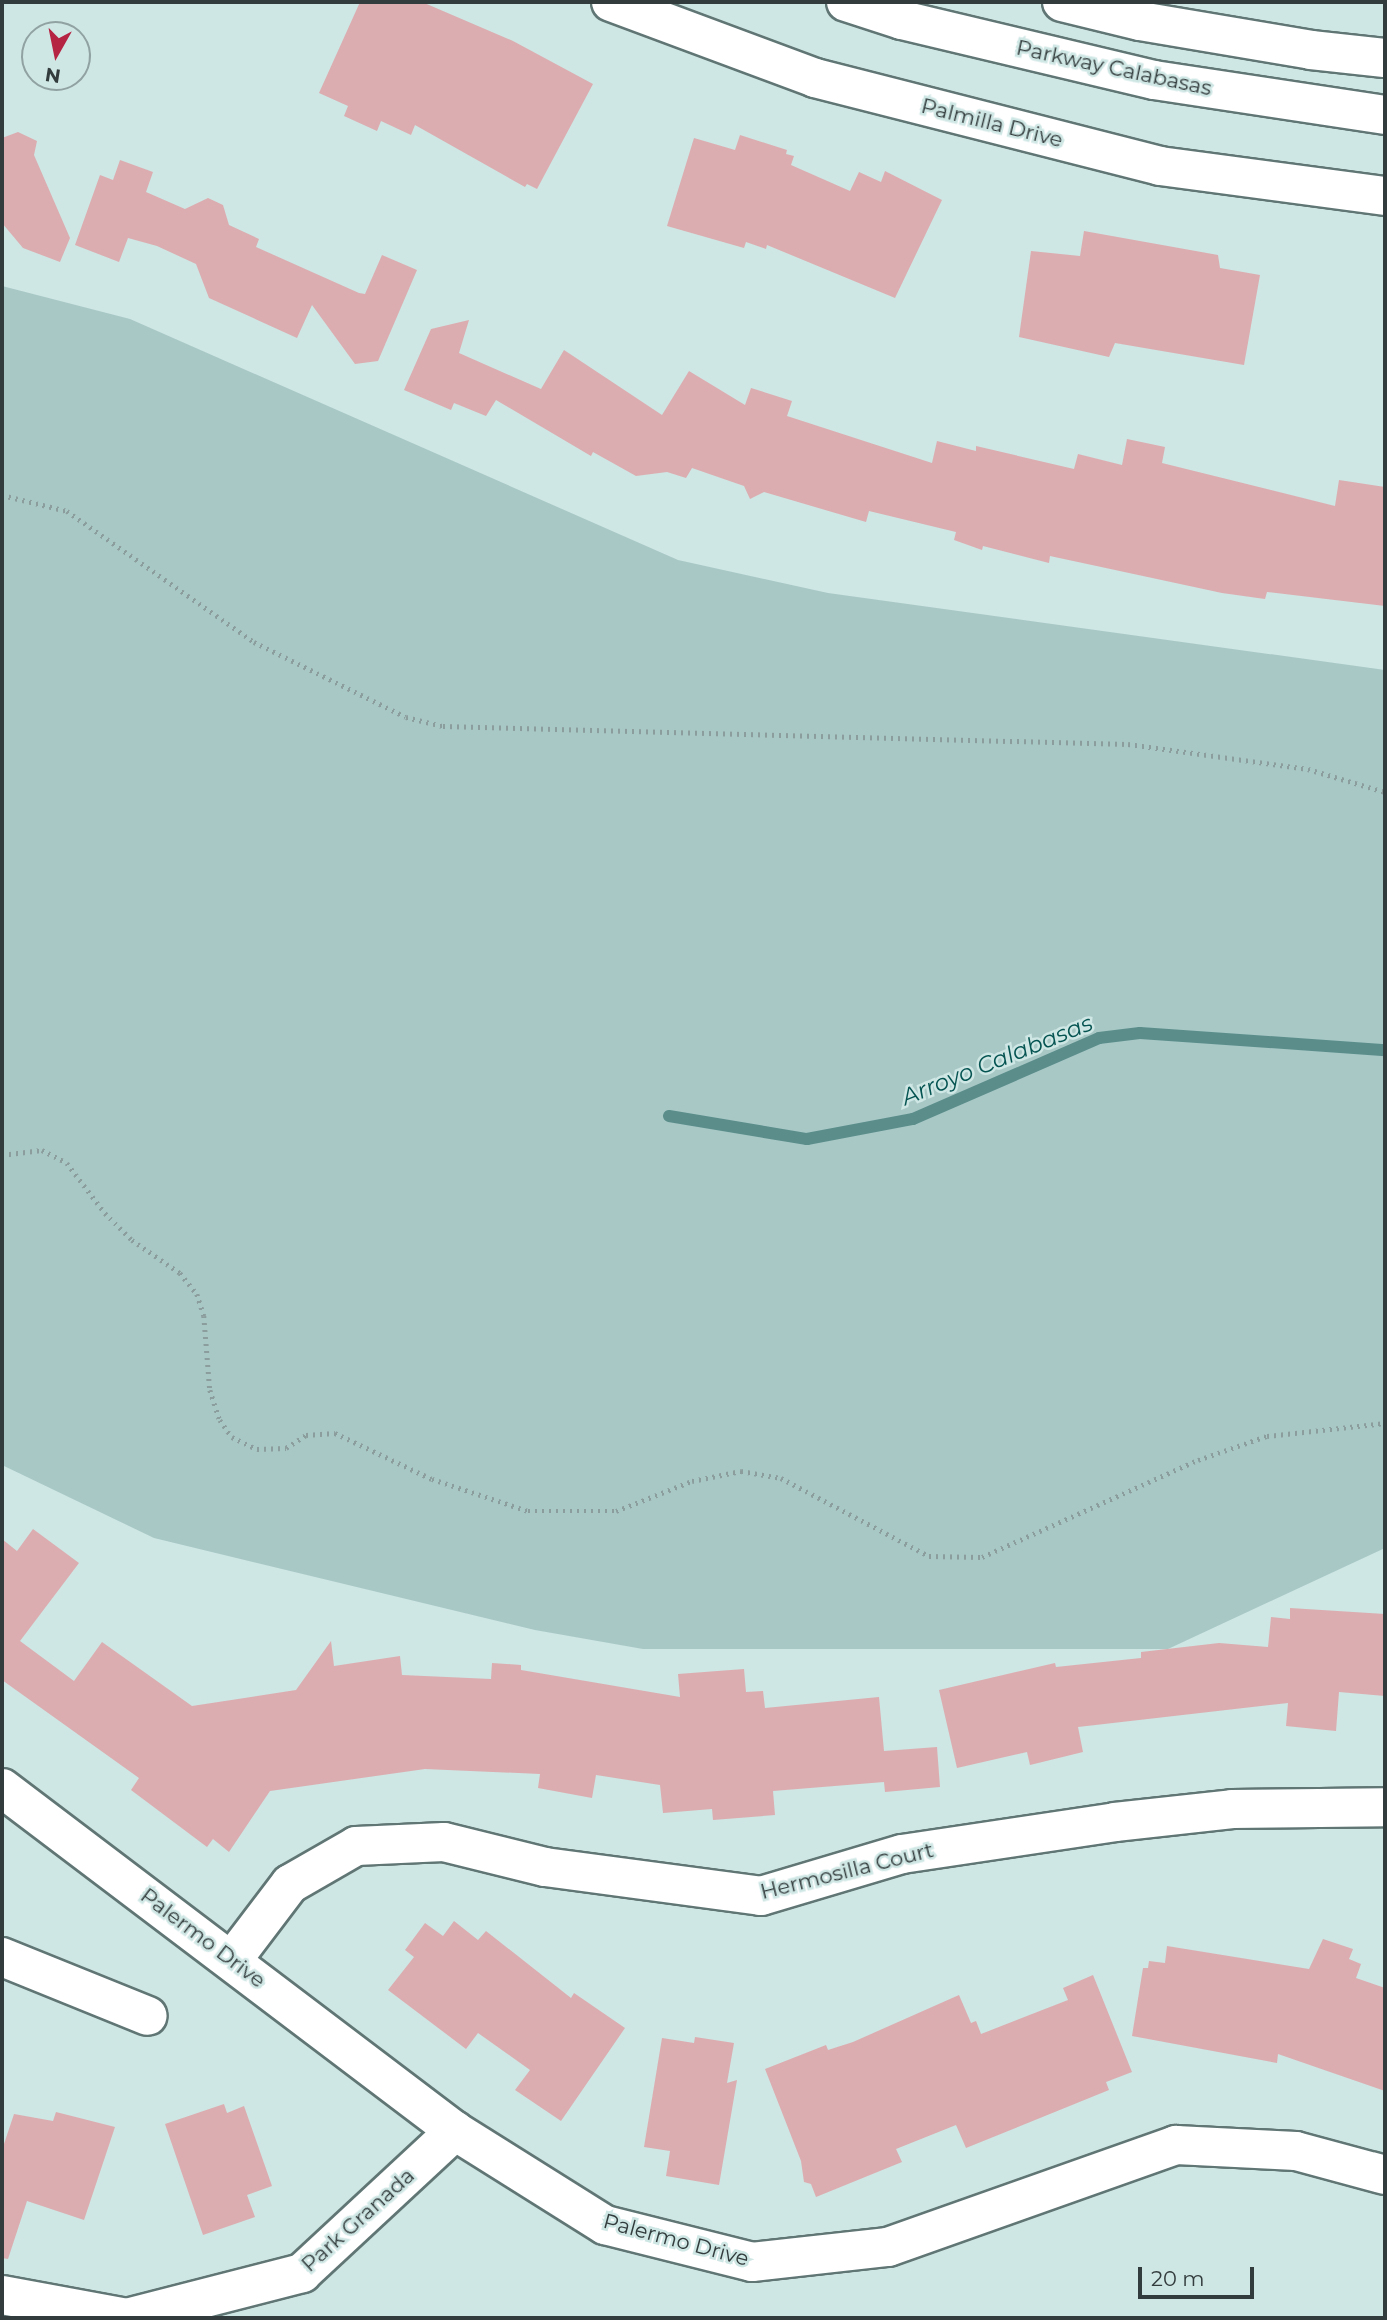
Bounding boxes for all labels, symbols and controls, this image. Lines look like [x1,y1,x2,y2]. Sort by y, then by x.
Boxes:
north arrow [21,21,91,91]
street label: Parkway Calabasas [1014,35,1214,101]
text: N [44,63,62,88]
street label: Palmilla Drive [919,93,1065,153]
water label: Arroyo Calabasas [897,1009,1097,1111]
street label: Hermosilla Court [758,1837,936,1905]
street label: Palermo Drive [136,1883,270,1993]
street label: Park Granada [296,2163,420,2277]
street label: Palermo Drive [600,2208,752,2272]
scale bar [1142,2254,1258,2298]
text: 20 m [1151,2266,1205,2291]

